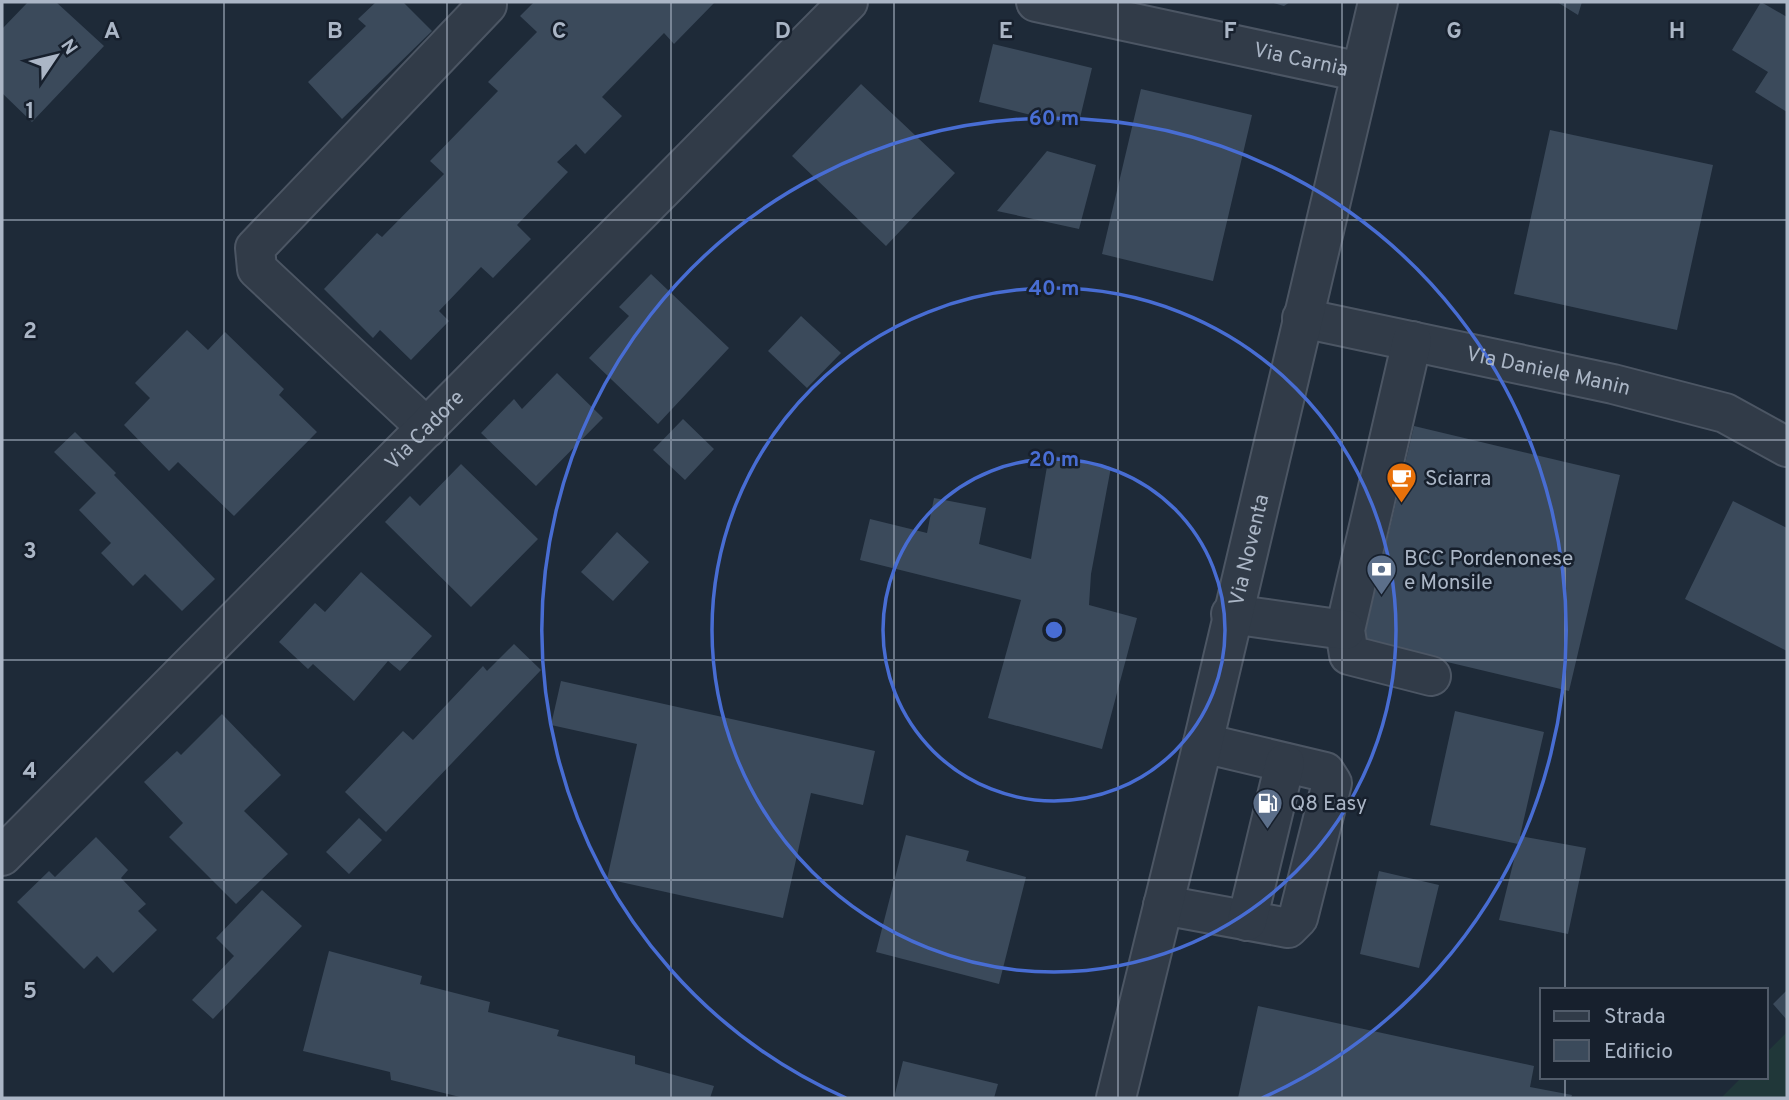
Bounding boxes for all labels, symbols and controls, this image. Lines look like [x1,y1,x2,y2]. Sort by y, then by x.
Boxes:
text: A [104,18,120,47]
text: B [327,18,343,47]
text: C [552,18,566,47]
text: D [775,18,791,47]
text: E [999,18,1013,47]
text: F [1223,18,1237,47]
text: G [1446,18,1462,47]
text: H [1669,18,1685,47]
north arrow [21,21,91,91]
text: N [55,35,82,60]
street label: Via Carnia [1251,37,1350,84]
text: 1 [25,98,35,127]
text: 60 m [1029,106,1079,133]
text: 40 m [1029,276,1079,303]
text: 2 [23,318,37,347]
street label: Via Daniele Manin [1464,341,1633,403]
street label: Via Cadore [380,385,471,477]
text: 20 m [1029,447,1079,474]
cafe icon: Sciarra [1385,461,1419,505]
place label: Sciarra [1425,466,1491,493]
street label: Via Noventa [1224,492,1276,609]
text: 3 [23,538,37,567]
place label: BCC Pordenonese e Monsile [1404,546,1573,597]
bank icon: BCC Pordenonese e Monsile [1364,553,1398,597]
centre of rings [1042,618,1066,642]
text: 4 [23,758,37,787]
fuel station icon: Q8 Easy [1250,786,1284,830]
place label: Q8 Easy [1290,791,1367,818]
text: 5 [23,978,37,1007]
legend [1540,988,1768,1079]
text: Strada [1604,1004,1665,1031]
text: Edificio [1604,1039,1673,1066]

